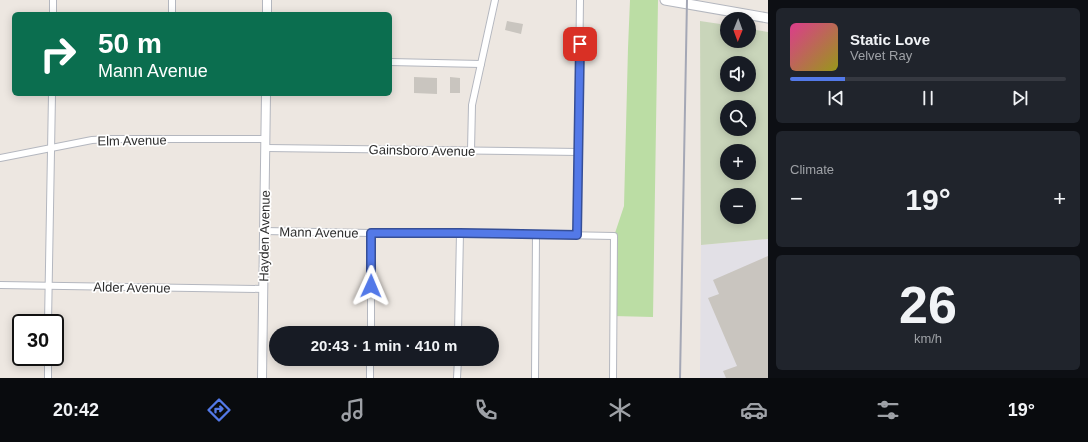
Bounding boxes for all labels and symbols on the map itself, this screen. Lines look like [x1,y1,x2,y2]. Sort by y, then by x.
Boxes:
north arrow [720,12,756,48]
pin [563,27,597,61]
street label: Elm Avenue [97,132,167,149]
street label: Gainsboro Avenue [369,142,475,159]
street label: Hayden Avenue [256,190,273,282]
street label: Mann Avenue [279,224,359,241]
position arrow [350,265,392,307]
street label: Alder Avenue [93,279,171,296]
speed limit sign: 30 [12,314,64,366]

